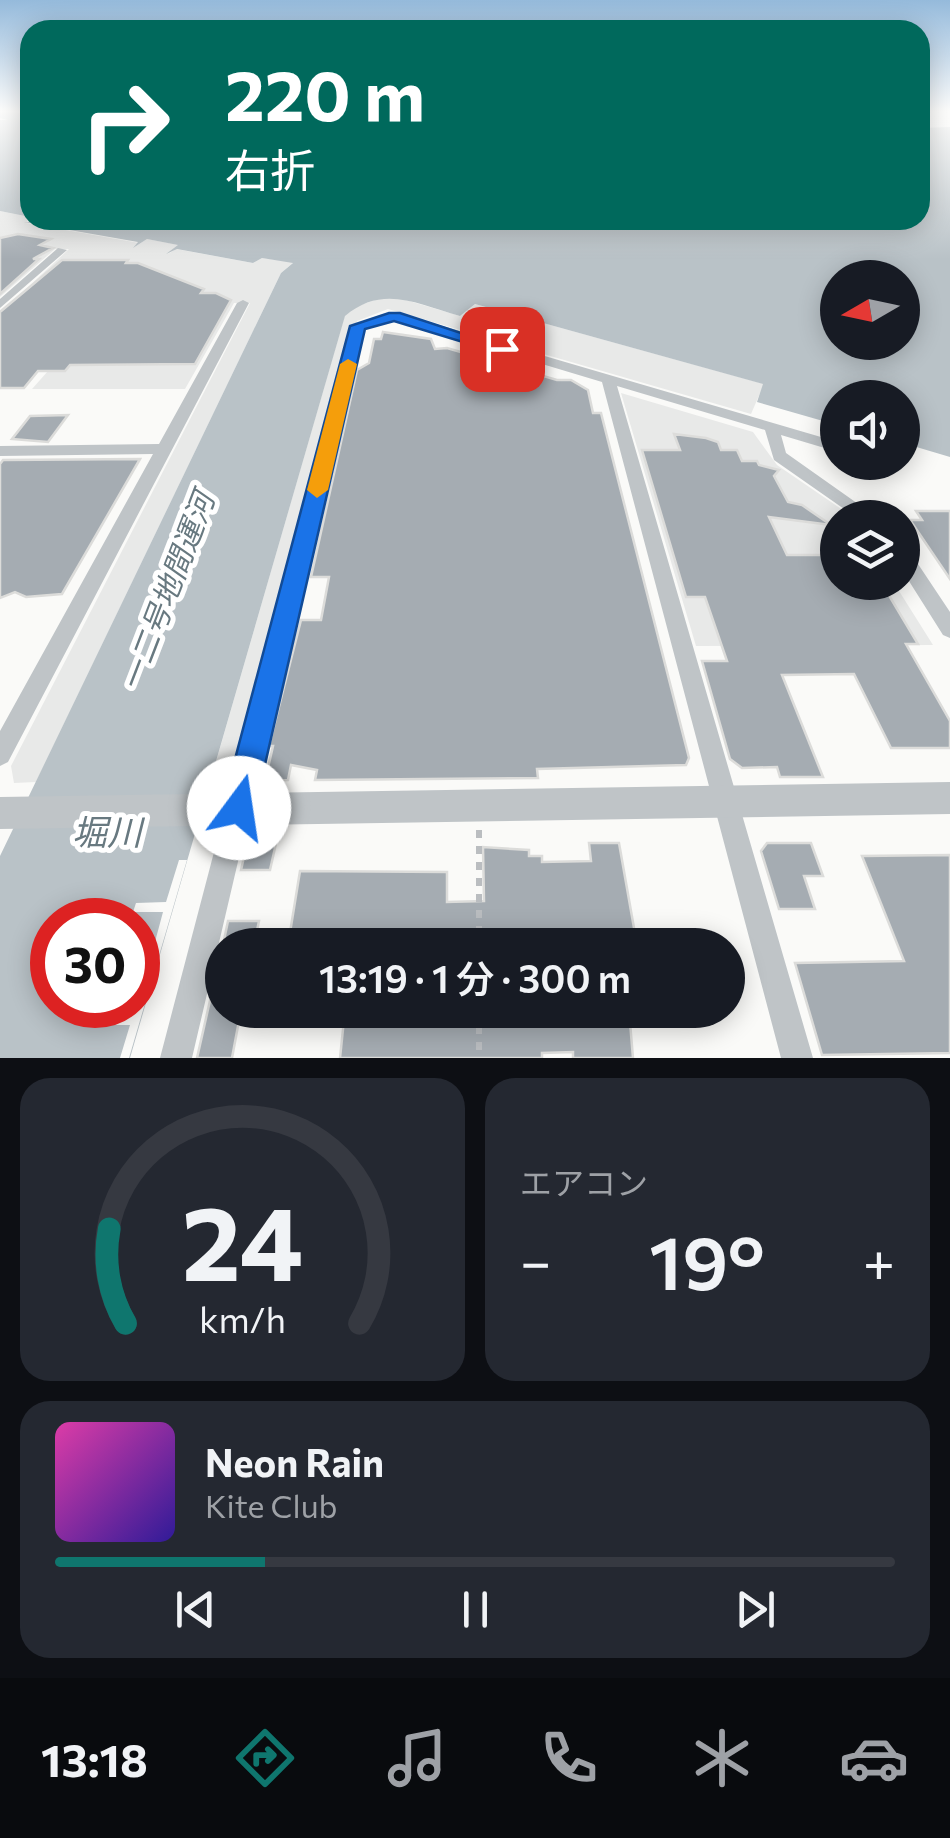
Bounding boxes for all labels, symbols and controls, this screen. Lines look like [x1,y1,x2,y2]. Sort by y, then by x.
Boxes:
text: 220 m [225,50,425,135]
icon: right [60,60,190,190]
text: 右折 [225,141,315,196]
north arrow [820,260,920,360]
map controls [820,260,920,600]
pin [460,307,545,392]
icon: arrive [475,322,530,377]
button: sound [820,380,920,480]
water label: 一二号地間運河 [111,482,222,696]
button: layers [820,500,920,600]
position arrow [187,756,291,860]
water label: 堀川 [72,809,146,852]
speed limit sign: 30 [30,898,160,1028]
text: 13:19 · 1 分 · 300 m [319,954,631,1001]
text: エアコン [520,1162,648,1202]
text: 24 [182,1175,303,1302]
text: 19° [649,1214,765,1305]
text: − [520,1226,551,1293]
text: + [863,1226,895,1293]
text: km/h [199,1297,286,1340]
text: Neon Rain [205,1438,384,1485]
text: Kite Club [205,1485,337,1525]
icon: previous [168,1582,223,1637]
icon: pause [448,1582,503,1637]
icon: next [728,1582,783,1637]
icon: directions [230,1723,300,1793]
icon: music [382,1723,452,1793]
icon: phone [534,1723,604,1793]
icon: climate [687,1723,757,1793]
icon: car [839,1723,909,1793]
text: 13:18 [41,1731,148,1786]

